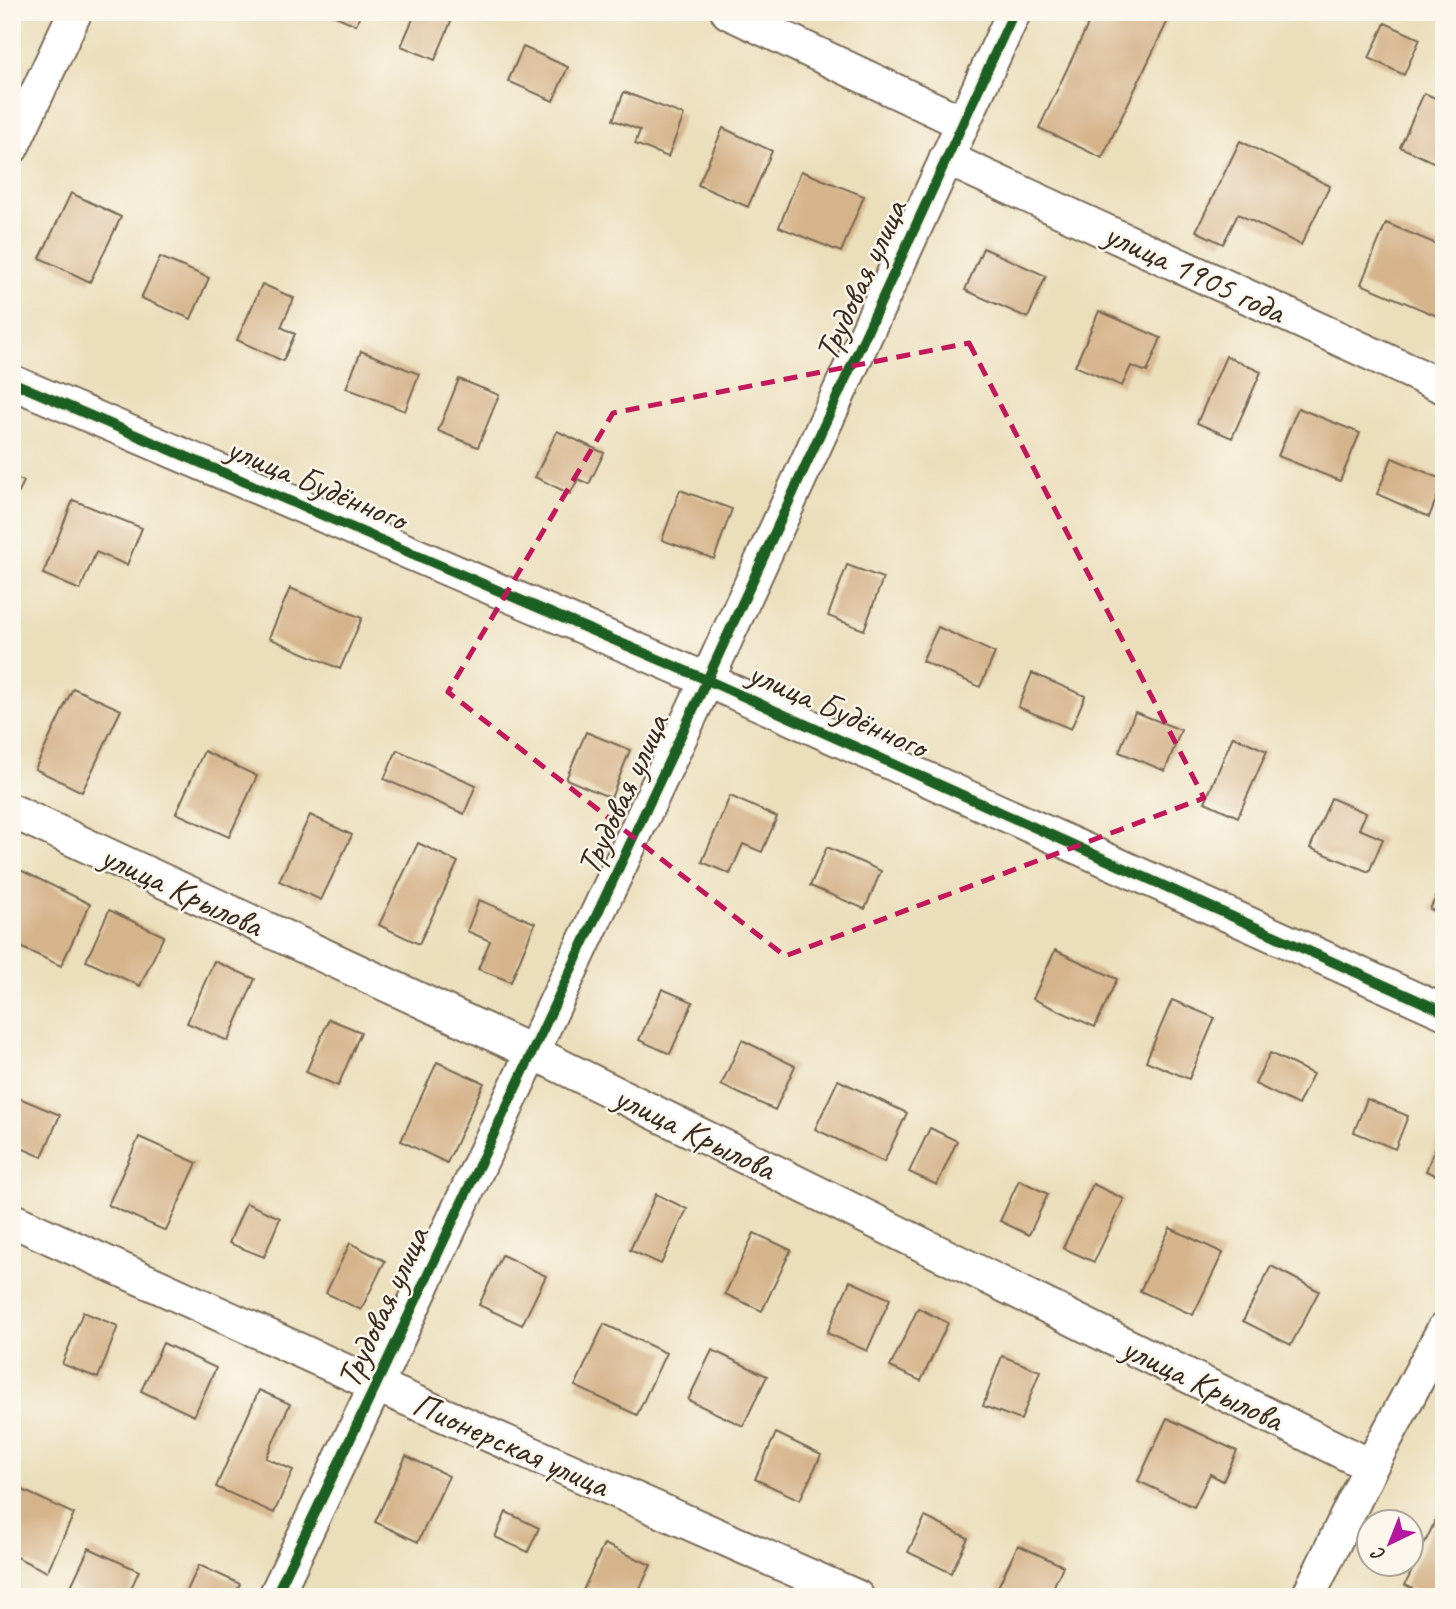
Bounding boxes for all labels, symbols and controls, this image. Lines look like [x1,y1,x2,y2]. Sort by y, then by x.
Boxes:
street label: Трудовая улица [804,190,918,368]
street label: улица 1905 года [1096,210,1294,335]
street label: улица Будённого [218,425,417,543]
street label: улица Будённого [740,649,937,770]
street label: Трудовая улица [566,704,680,882]
street label: улица Крылова [92,833,272,948]
street label: улица Крылова [605,1073,784,1192]
street label: Трудовая улица [326,1217,440,1395]
street label: улица Крылова [1113,1324,1292,1443]
street label: Пионерская улица [406,1381,617,1508]
north arrow [1354,1508,1424,1578]
text: С [1366,1541,1391,1567]

